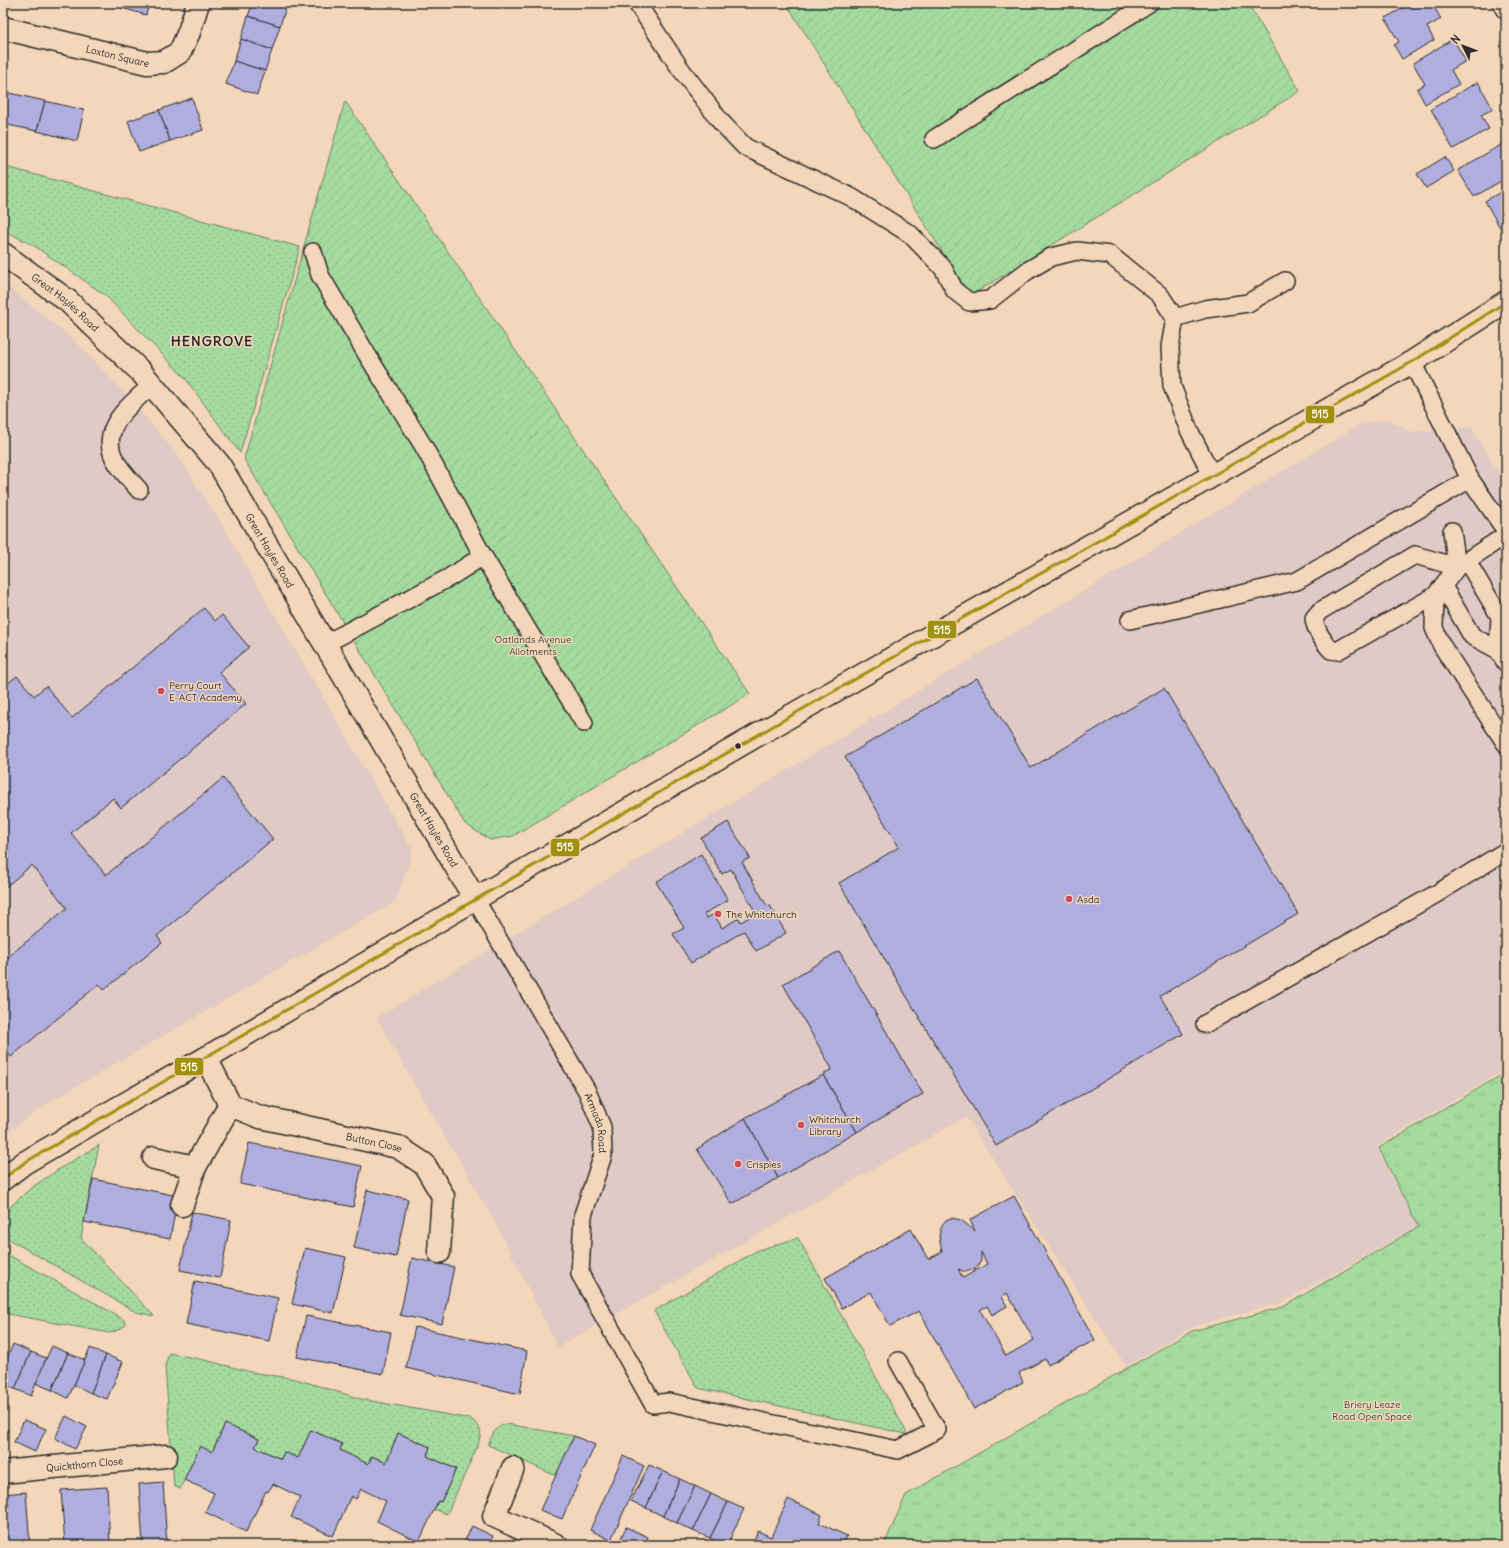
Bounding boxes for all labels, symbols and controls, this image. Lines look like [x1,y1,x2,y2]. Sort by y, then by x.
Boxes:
north arrow [1443,26,1483,66]
text: N [1448,32,1463,47]
street label: Loxton Square [85,42,151,70]
street label: Great Hayles Road [29,271,102,335]
district label: HENGROVE [171,332,253,350]
line badge: 515 [1305,405,1335,424]
text: 515 [1311,407,1329,421]
street label: Great Hayles Road [242,511,297,591]
line badge: 515 [927,620,957,639]
text: 515 [933,623,951,637]
park label: Oatlands Avenue Allotments [495,633,571,658]
place label: Perry Court E-ACT Academy [169,679,242,704]
marker: Perry Court E-ACT Academy [156,686,166,696]
unlabelled marker [733,741,743,751]
street label: Great Hayles Road [407,790,461,870]
line badge: 515 [550,838,580,857]
text: 515 [556,840,574,854]
place label: Asda [1077,893,1100,906]
marker: Asda [1064,894,1074,904]
place label: The Whitchurch [726,908,797,921]
marker: The Whitchurch [713,909,723,919]
line badge: 515 [174,1057,204,1076]
text: 515 [180,1060,198,1074]
street label: Armada Road [582,1091,609,1153]
place label: Whitchurch Library [809,1113,861,1138]
marker: Whitchurch Library [796,1120,806,1130]
street label: Button Close [345,1130,405,1155]
place label: Crispies [746,1158,782,1171]
marker: Crispies [733,1159,743,1169]
park label: Briery Leaze Road Open Space [1332,1398,1412,1423]
street label: Quickthorn Close [46,1454,124,1475]

